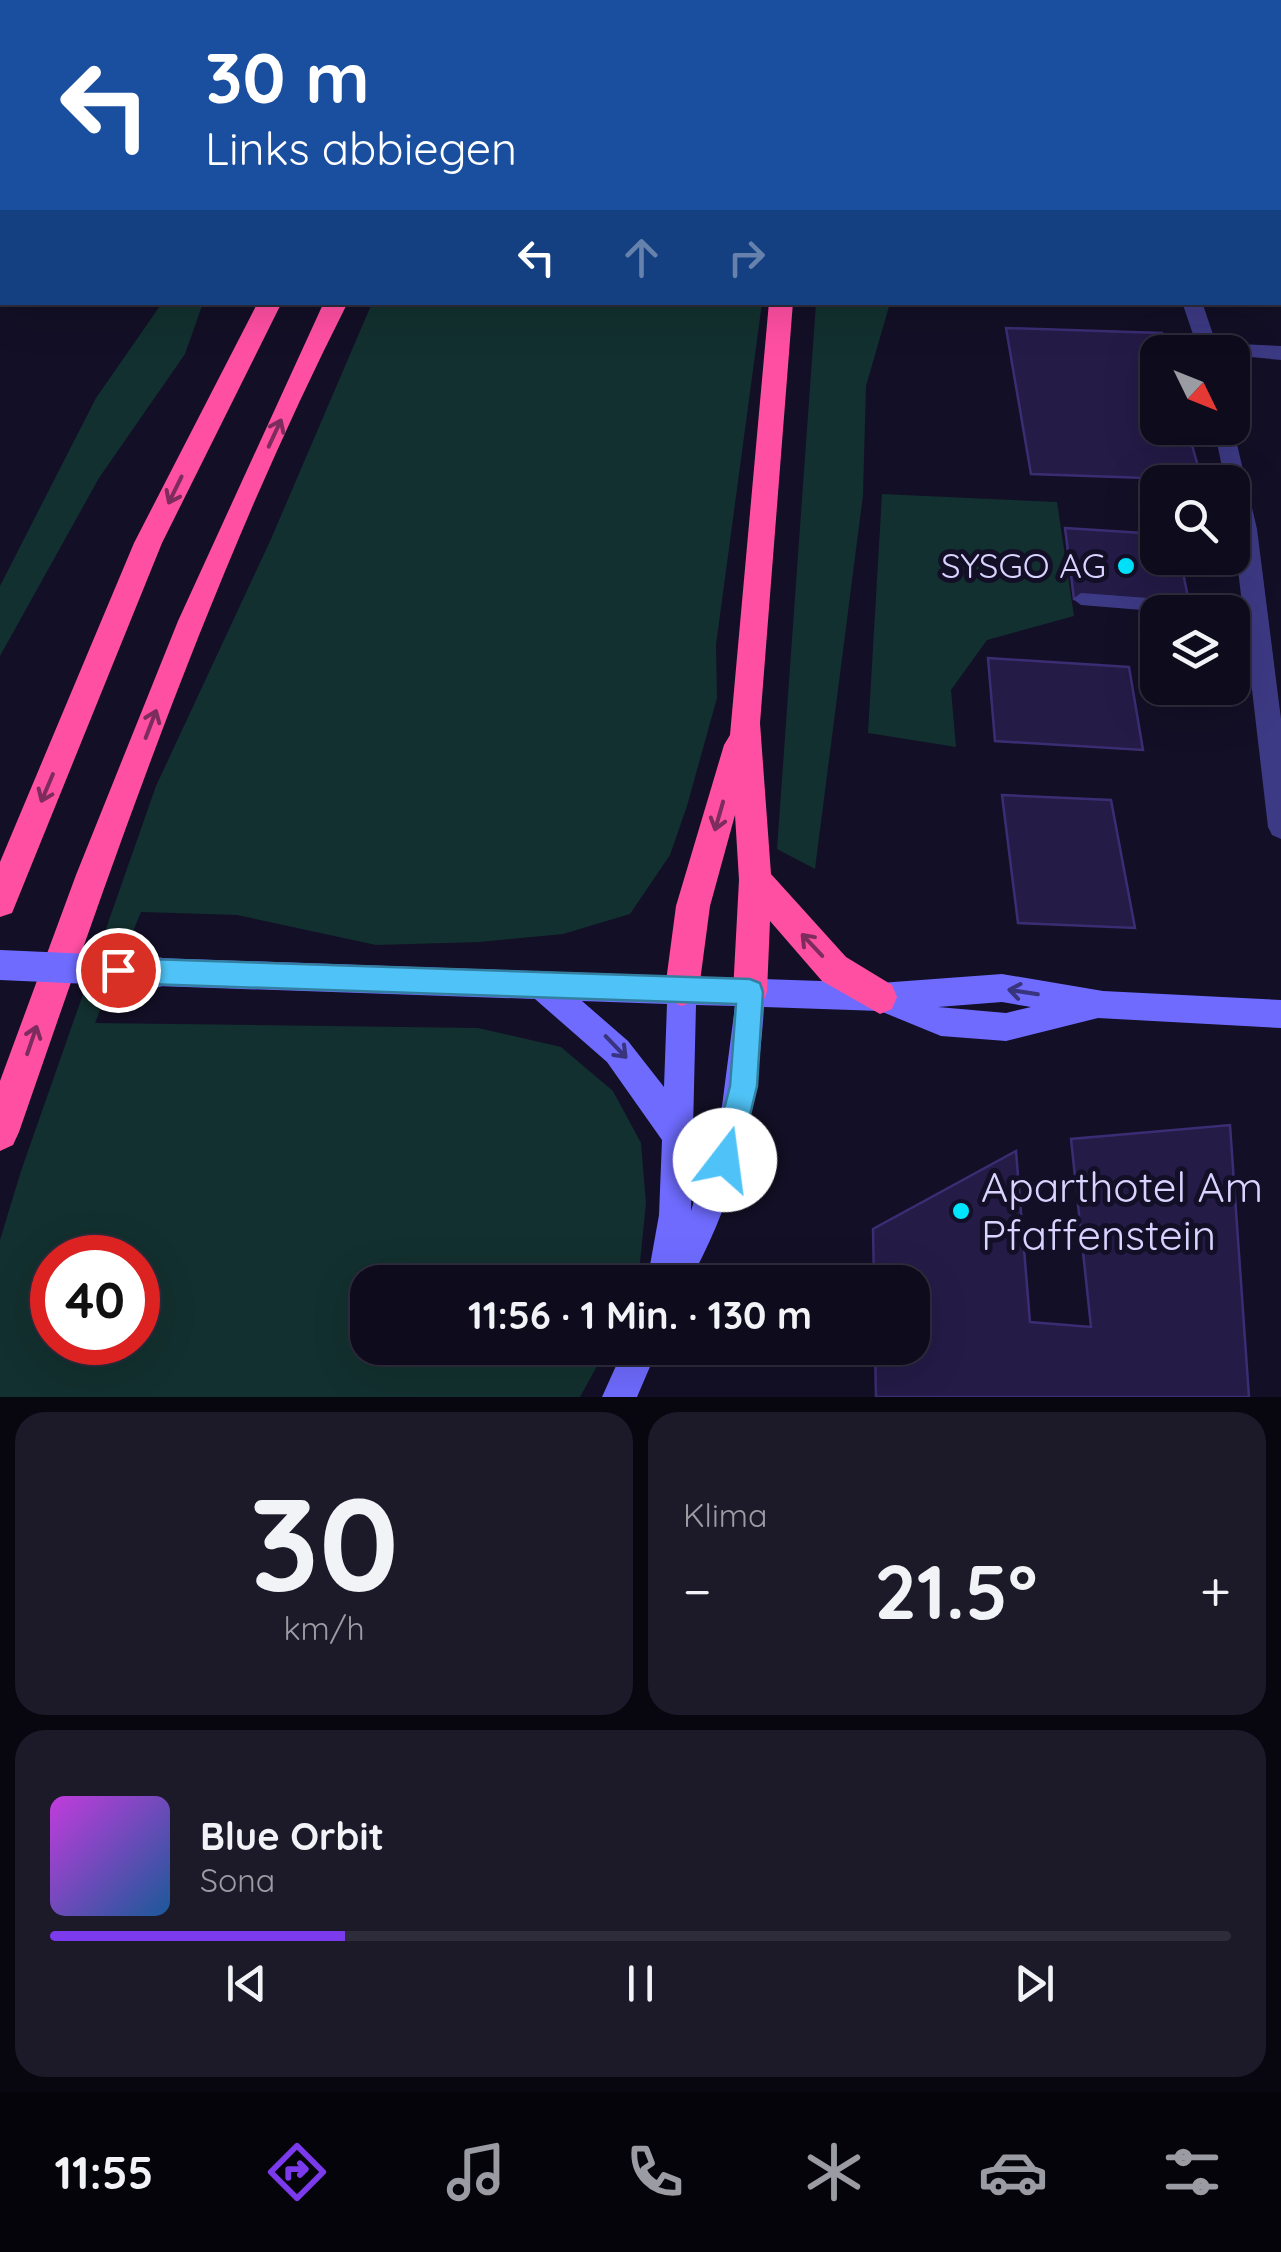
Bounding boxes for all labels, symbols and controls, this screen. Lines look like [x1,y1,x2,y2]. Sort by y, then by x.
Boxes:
text: 30 m [205,33,370,121]
icon: left [40,40,170,170]
text: Links abbiegen [205,120,517,176]
icon: left [509,230,564,285]
icon: ahead [614,230,669,285]
icon: right [719,230,774,285]
north arrow [1140,335,1250,445]
map controls [1140,335,1250,705]
one-way arrow [267,418,285,449]
button: search [1140,465,1250,575]
one-way arrow [165,474,184,504]
place label: SYSGO AG [941,543,1106,587]
marker: SYSGO AG [1115,555,1137,577]
button: layers [1140,595,1250,705]
one-way arrow [143,710,161,741]
one-way arrow [36,772,54,803]
one-way arrow [708,800,727,832]
pin [76,928,161,1013]
one-way arrow [801,933,824,958]
icon: arrive [91,943,146,998]
one-way arrow [1008,982,1040,1001]
one-way arrow [25,1025,43,1057]
one-way arrow [604,1035,628,1059]
position arrow [673,1108,777,1212]
place label: Aparthotel Am Pfaffenstein [981,1160,1263,1261]
marker: Aparthotel Am Pfaffenstein [950,1200,972,1222]
speed limit sign: 40 [30,1235,160,1365]
text: 11:56 · 1 Min. · 130 m [468,1291,812,1339]
text: 30 [249,1461,399,1624]
text: Klima [683,1495,767,1535]
text: 21.5° [874,1544,1037,1638]
text: − [683,1556,712,1625]
text: + [1200,1556,1231,1625]
text: km/h [283,1608,365,1648]
text: Blue Orbit [200,1812,384,1860]
text: Sona [200,1860,275,1900]
icon: previous [219,1956,274,2011]
icon: pause [613,1956,668,2011]
icon: next [1007,1956,1062,2011]
icon: directions [262,2137,332,2207]
icon: music [441,2137,511,2207]
icon: phone [620,2137,690,2207]
icon: climate [799,2137,869,2207]
icon: car [978,2137,1048,2207]
icon: filters [1157,2137,1227,2207]
text: 11:55 [54,2144,154,2200]

